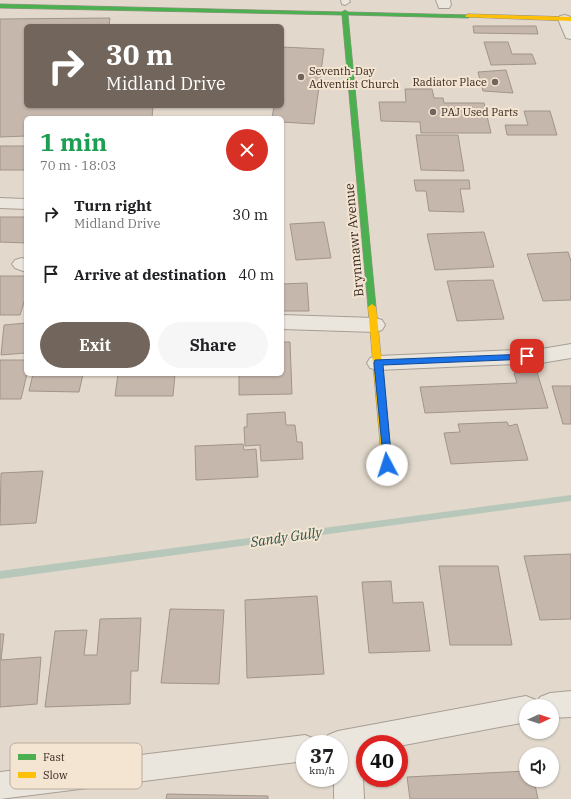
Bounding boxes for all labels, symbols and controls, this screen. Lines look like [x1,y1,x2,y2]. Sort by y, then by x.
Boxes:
text: 30 m [106,36,173,73]
icon: right [40,40,92,92]
place label: Seventh-Day Adventist Church [309,64,399,91]
text: Midland Drive [106,72,226,95]
marker: Seventh-Day Adventist Church [296,72,306,82]
place label: Radiator Place [412,75,487,89]
marker: Radiator Place [490,77,500,87]
place label: PAJ Used Parts [441,105,518,119]
marker: PAJ Used Parts [428,107,438,117]
text: 1 min [40,126,107,158]
button: close [226,129,268,171]
text: 70 m · 18:03 [40,157,116,174]
street label: Brynmawr Avenue [341,182,367,298]
text: Turn right [74,196,152,215]
icon: right [40,203,62,225]
text: 30 m [232,205,268,224]
text: Midland Drive [74,215,160,232]
icon: arrive [40,263,62,285]
text: Arrive at destination [74,265,226,284]
text: 40 m [238,265,274,284]
button: Exit [40,322,150,368]
button: Share [158,322,268,368]
pin [510,339,544,373]
icon: arrive [516,345,538,367]
position arrow [366,444,408,486]
water label: Sandy Gully [248,523,324,551]
north arrow [519,699,559,739]
map controls [519,699,559,787]
speed limit sign: 40 [356,735,408,787]
text: 37 [310,742,334,769]
legend [10,743,142,789]
button: sound [519,747,559,787]
text: Fast [43,750,65,764]
text: km/h [309,764,335,777]
text: Slow [43,768,68,782]

